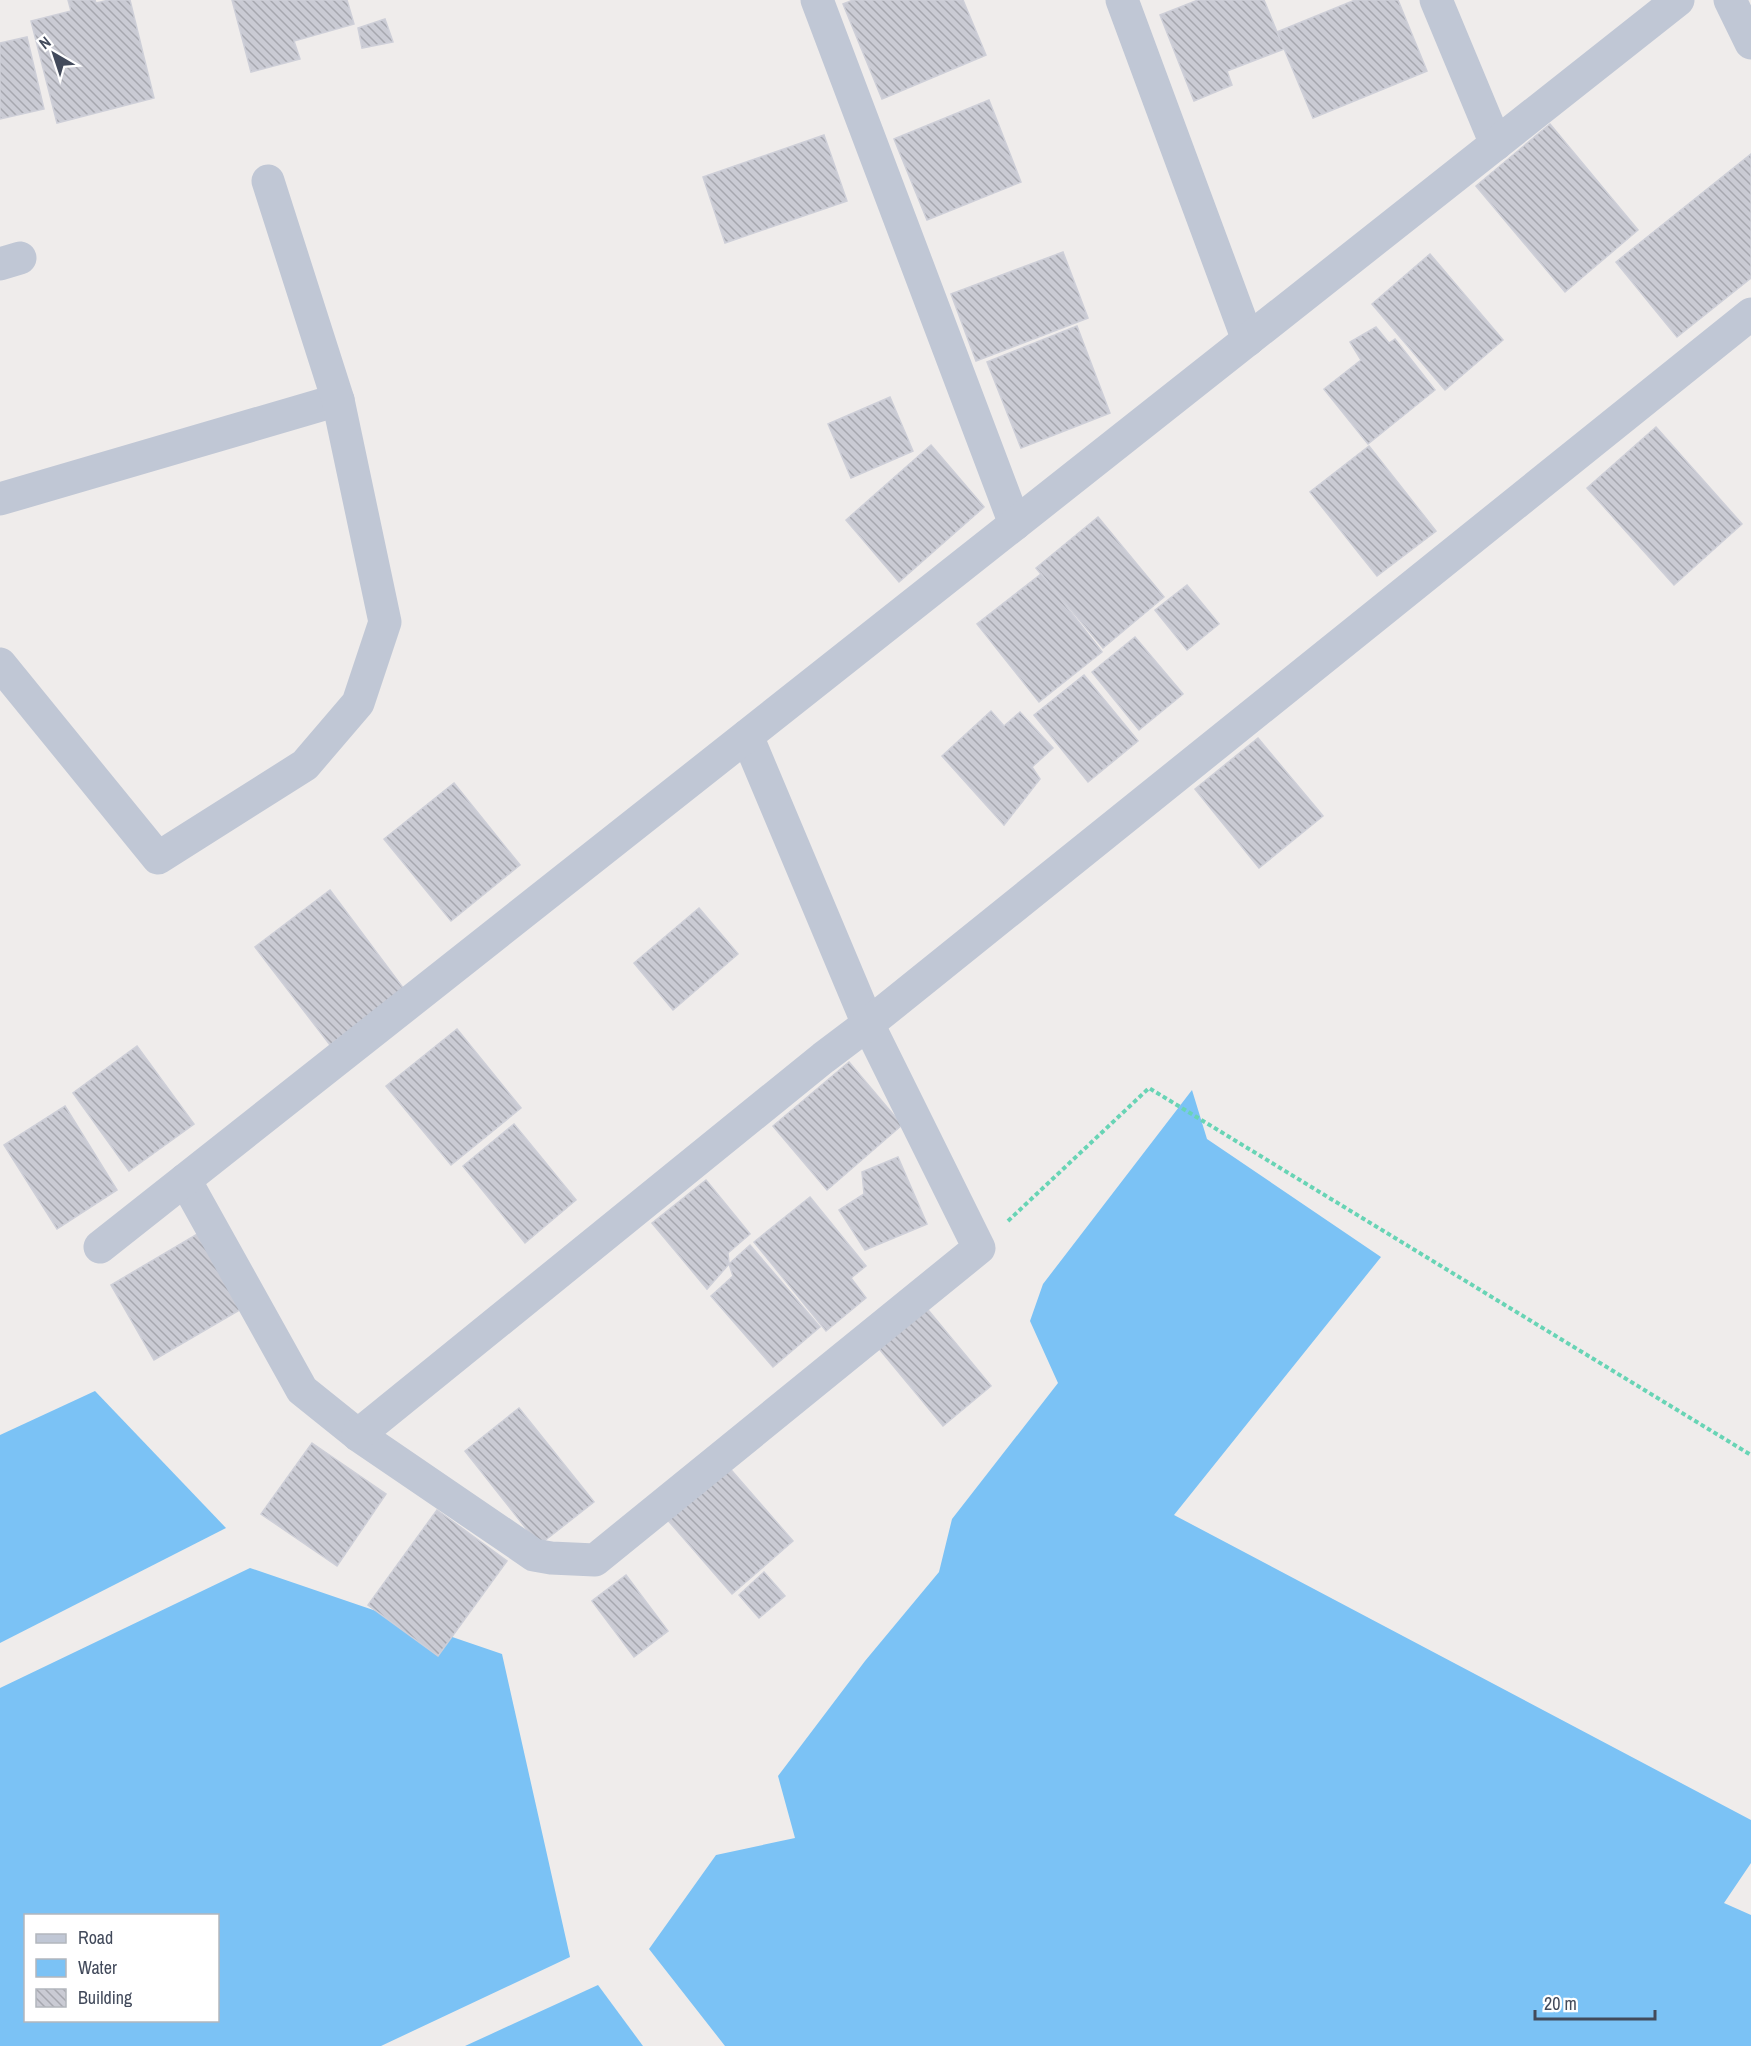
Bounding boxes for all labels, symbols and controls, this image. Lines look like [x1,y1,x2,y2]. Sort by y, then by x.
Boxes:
north arrow [24,24,84,84]
text: N [34,31,55,54]
legend [24,1914,219,2022]
text: Road [78,1925,113,1950]
text: Water [78,1955,117,1980]
scale bar [1535,1983,1655,2021]
text: Building [78,1985,133,2010]
text: 20 m [1544,1991,1577,2016]

